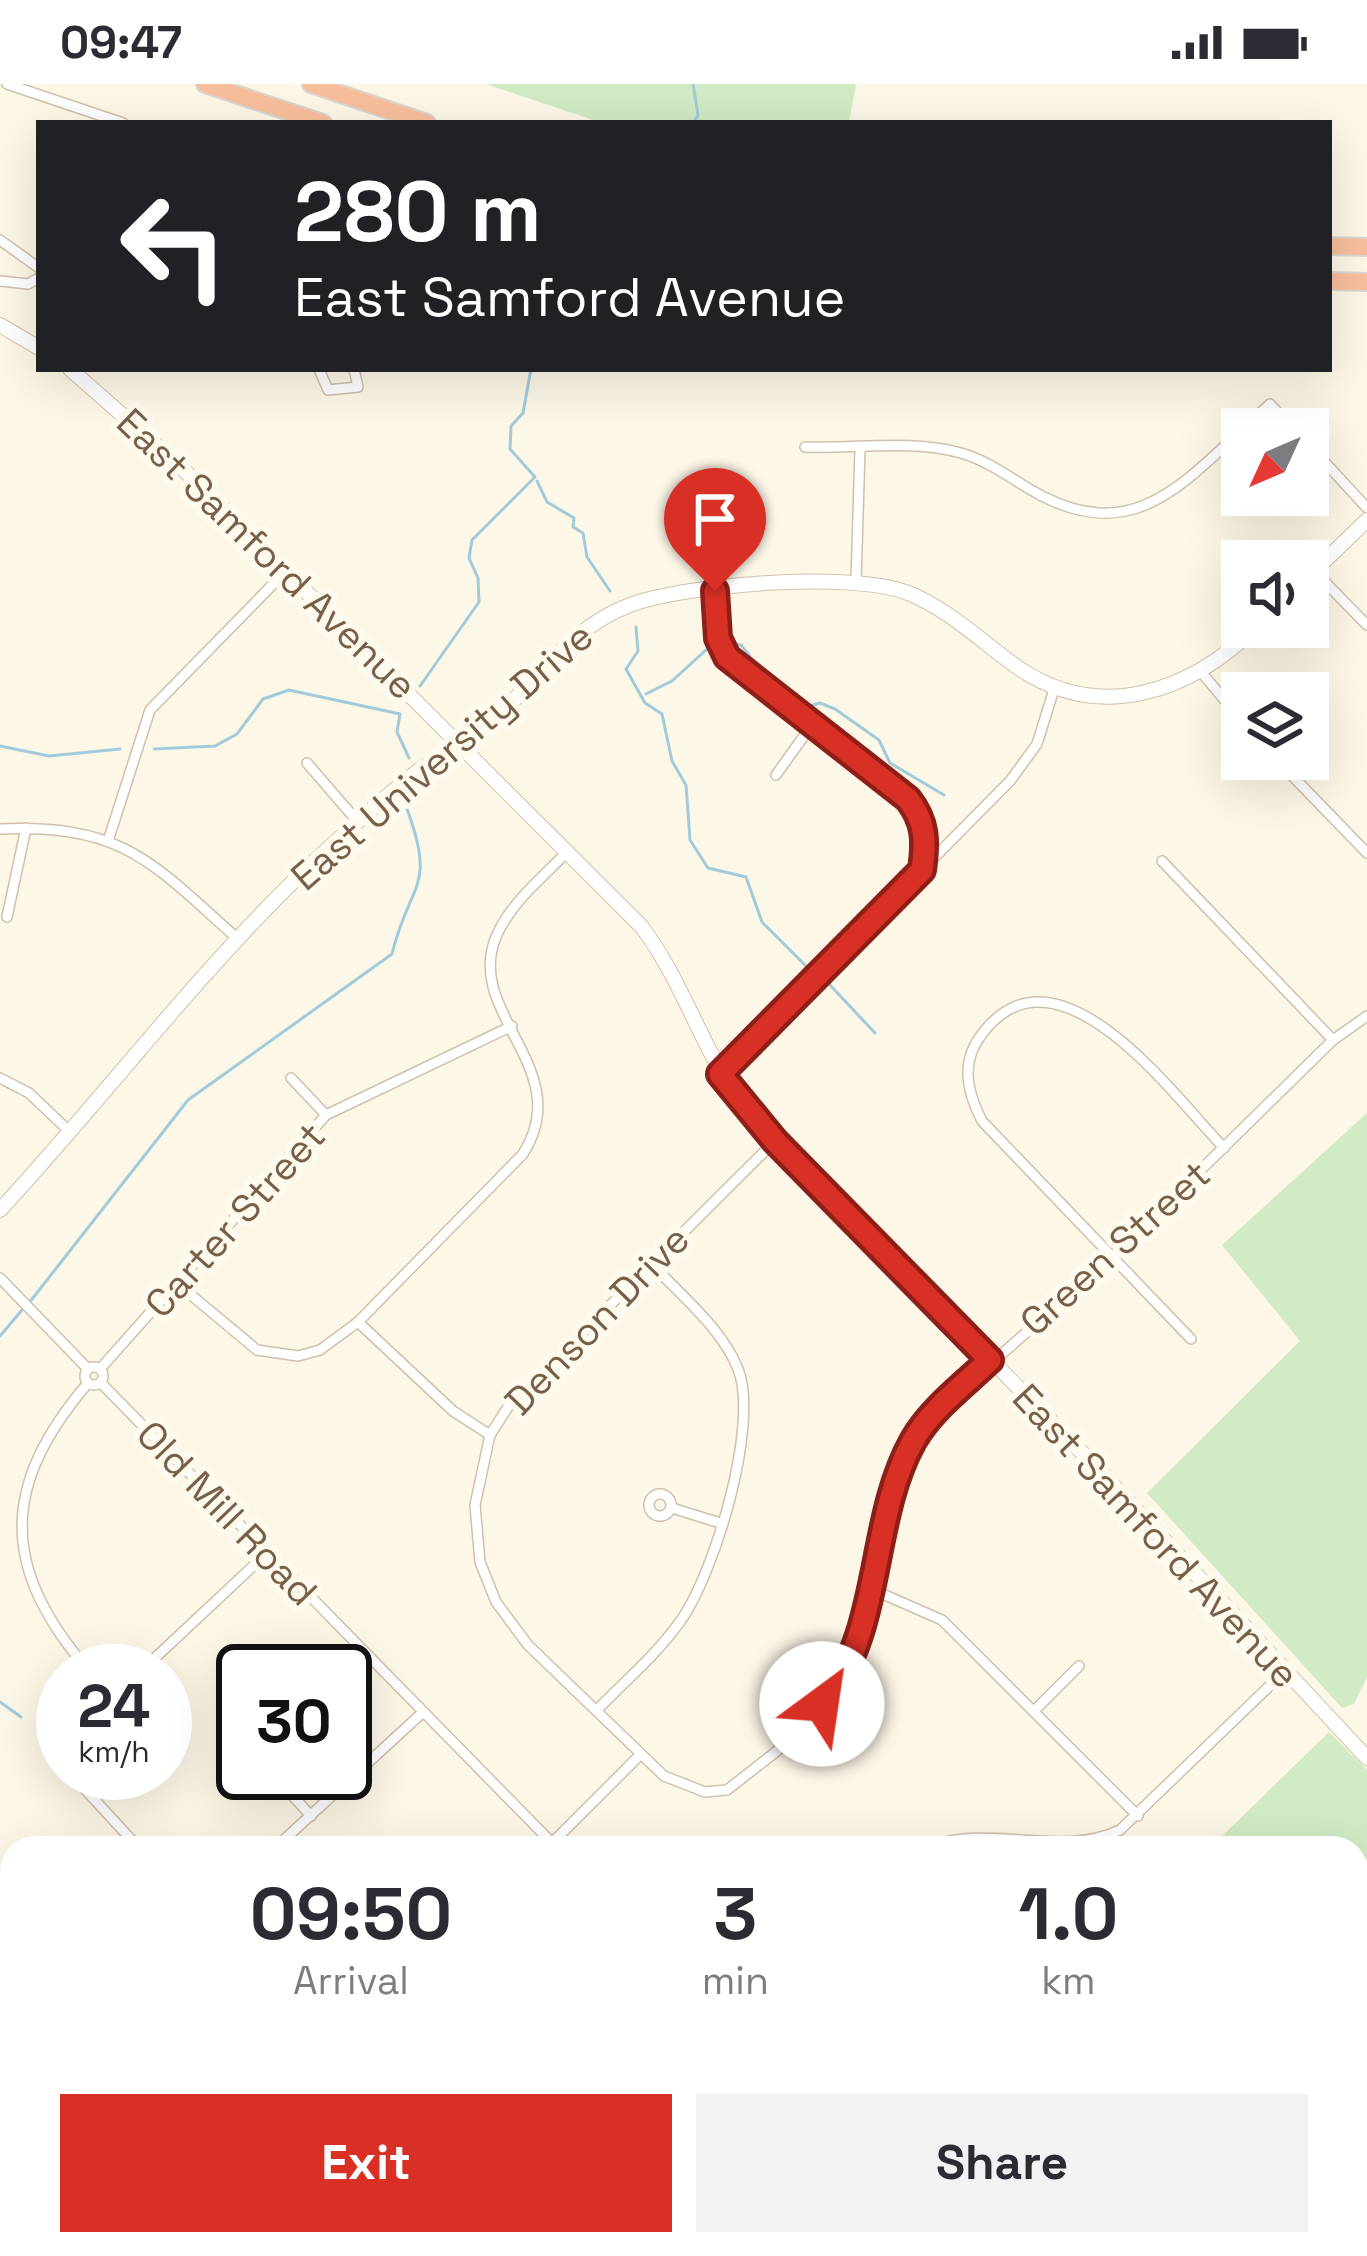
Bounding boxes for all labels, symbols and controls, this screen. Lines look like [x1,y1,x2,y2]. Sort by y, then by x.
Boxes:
text: 09:47 [60,14,182,71]
text: 280 m [294,158,542,266]
icon: left [96,168,252,324]
text: East Samford Avenue [294,263,846,332]
street label: East Samford Avenue [107,398,427,710]
north arrow [1221,408,1329,516]
map controls [1221,408,1329,780]
pin [664,468,766,591]
icon: arrive [682,486,748,552]
button: sound [1221,540,1329,648]
street label: East University Drive [281,611,603,901]
button: layers [1221,672,1329,780]
street label: Carter Street [134,1112,336,1328]
street label: Green Street [1010,1150,1220,1346]
street label: Denson Drive [494,1215,700,1425]
street label: East Samford Avenue [1002,1374,1310,1698]
street label: Old Mill Road [126,1410,328,1616]
position arrow [759,1641,885,1767]
speed limit sign: 30 [216,1644,372,1800]
text: 24 [78,1668,150,1745]
text: km/h [78,1732,150,1771]
text: 09:50 [250,1868,452,1960]
text: 3 [713,1868,757,1960]
text: 1.0 [1019,1868,1118,1960]
text: Arrival [293,1956,409,2005]
text: min [702,1956,769,2005]
text: km [1041,1956,1096,2005]
button: Exit [60,2094,672,2232]
button: Share [696,2094,1308,2232]

